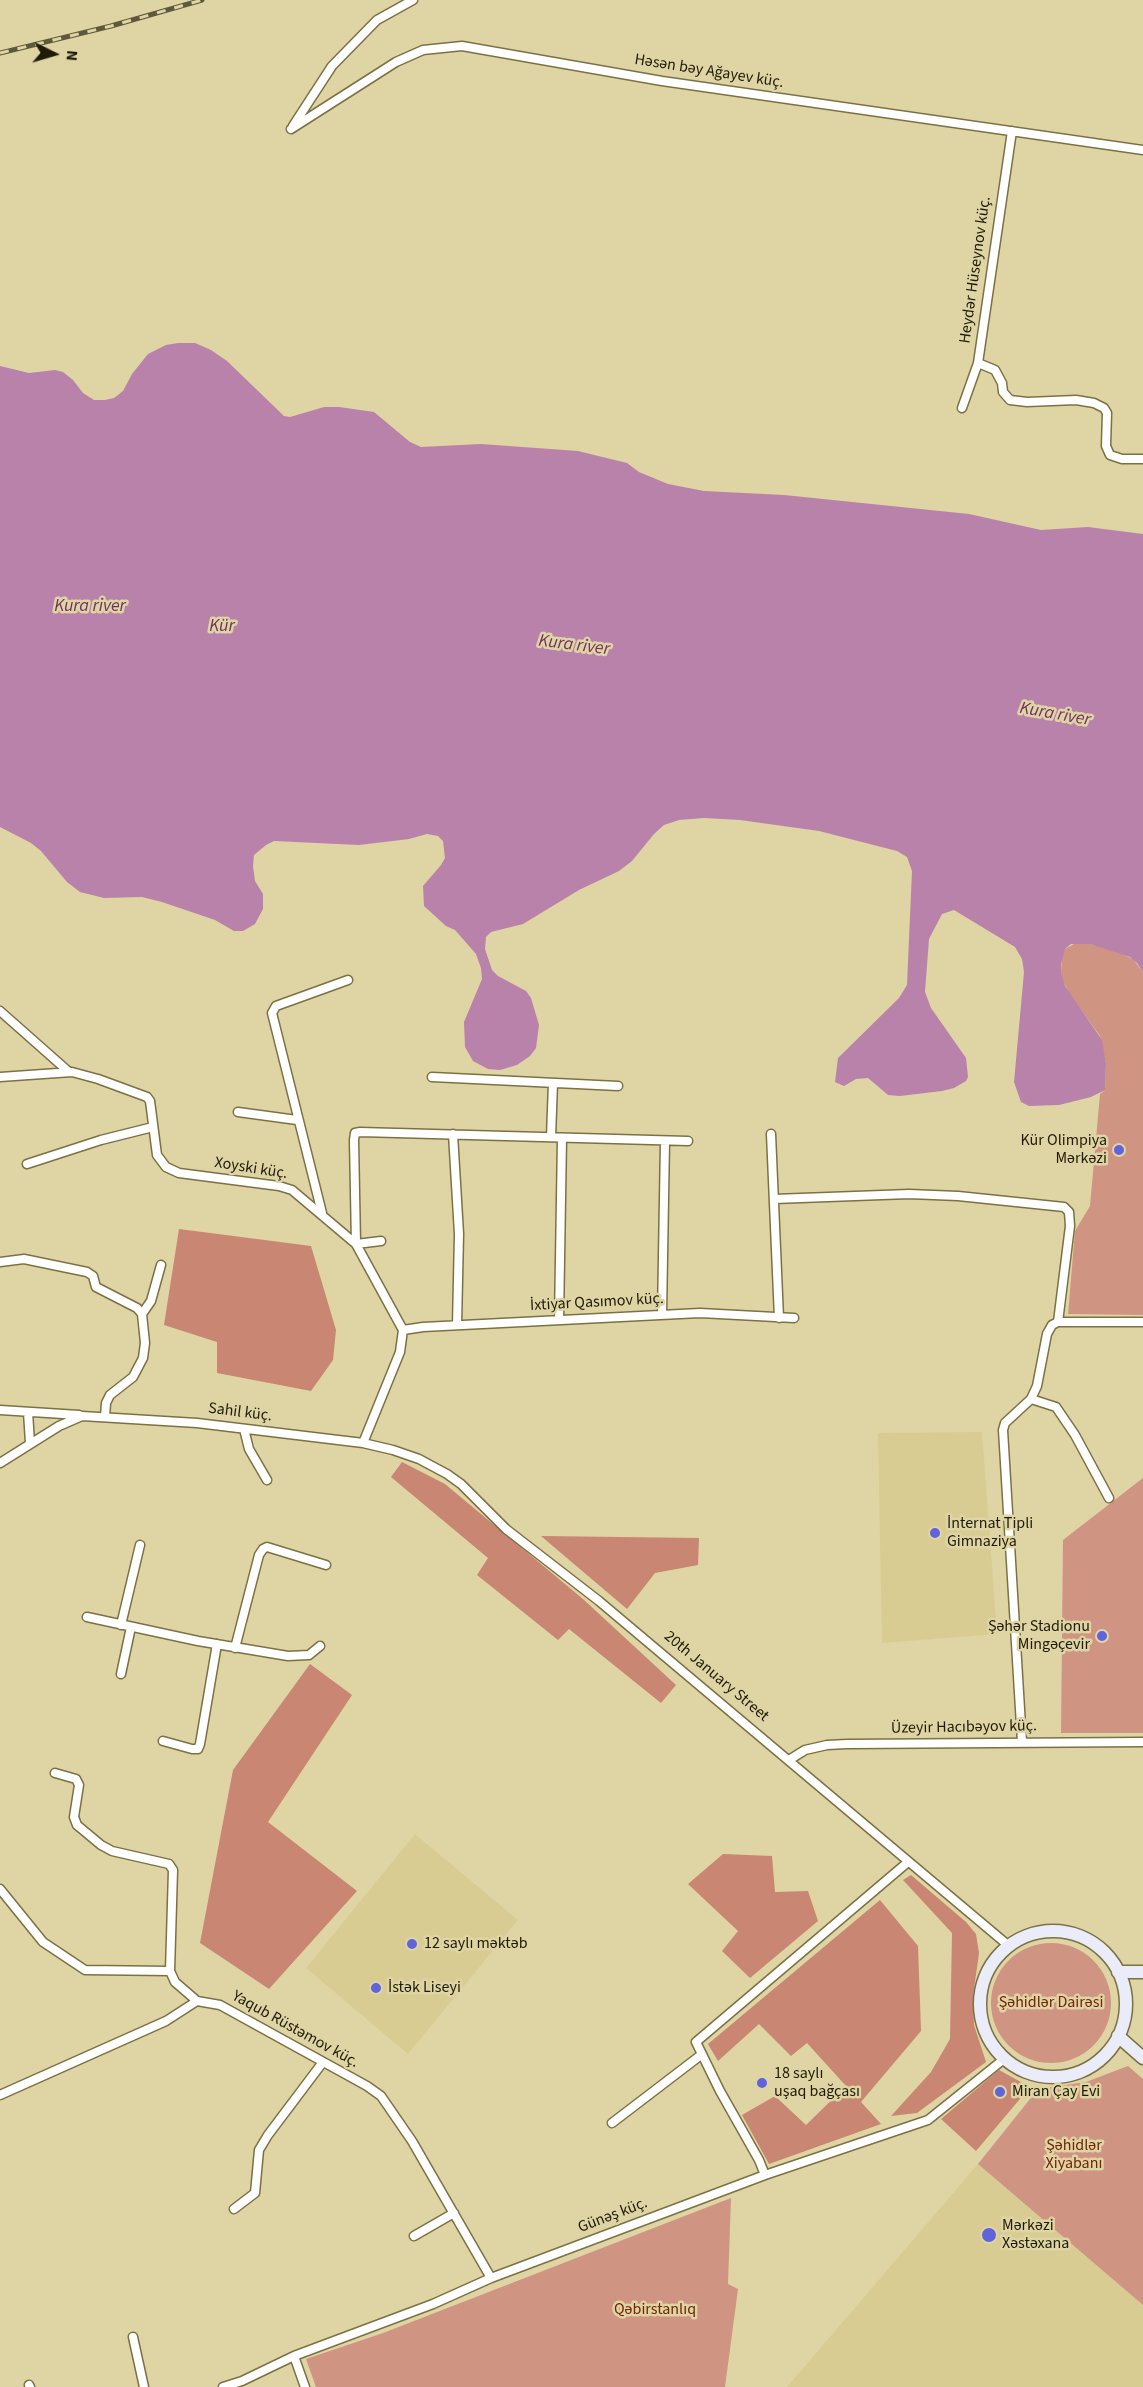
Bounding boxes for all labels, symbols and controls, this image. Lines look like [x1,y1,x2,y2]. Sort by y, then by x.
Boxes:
north arrow [24,24,84,84]
text: N [61,49,83,62]
street label: Həsən bəy Ağayev küç. [633,51,785,93]
street label: Heydər Hüseynov küç. [956,195,996,345]
water label: Kura river [54,596,126,618]
water label: Kür [209,616,235,638]
water label: Kura river [537,631,611,661]
water label: Kura river [1018,698,1092,732]
place label: Kür Olimpiya Mərkəzi [1021,1131,1107,1169]
marker: Kür Olimpiya Mərkəzi [1112,1143,1126,1157]
street label: Xoyski küç. [213,1154,289,1184]
street label: İxtiyar Qasımov küç. [530,1290,664,1316]
street label: Sahil küç. [207,1400,273,1426]
place label: İnternat Tipli Gimnaziya [947,1514,1033,1552]
marker: İnternat Tipli Gimnaziya [928,1526,942,1540]
place label: Şəhər Stadionu Mingəçevir [988,1617,1090,1655]
street label: 20th January Street [660,1627,772,1727]
marker: Şəhər Stadionu Mingəçevir [1095,1629,1109,1643]
street label: Üzeyir Hacıbəyov küç. [891,1717,1037,1739]
place label: 12 saylı məktəb [424,1934,528,1954]
marker: 12 saylı məktəb [405,1937,419,1951]
place label: İstək Liseyi [388,1978,461,1998]
marker: İstək Liseyi [369,1981,383,1995]
street label: Yaqub Rüstəmov küç. [228,1987,362,2073]
park label: Şəhidlər Dairəsi [999,1993,1103,2013]
place label: 18 saylı uşaq bağçası [774,2064,860,2102]
marker: 18 saylı uşaq bağçası [755,2076,769,2090]
place label: Miran Çay Evi [1012,2082,1100,2102]
marker: Miran Çay Evi [993,2085,1007,2099]
park label: Şəhidlər Xiyabanı [1046,2136,1102,2174]
street label: Günəş küç. [576,2194,650,2238]
place label: Mərkəzi Xəstəxana [1002,2216,1069,2254]
marker: Mərkəzi Xəstəxana [980,2226,998,2244]
park label: Qəbirstanlıq [614,2300,696,2320]

